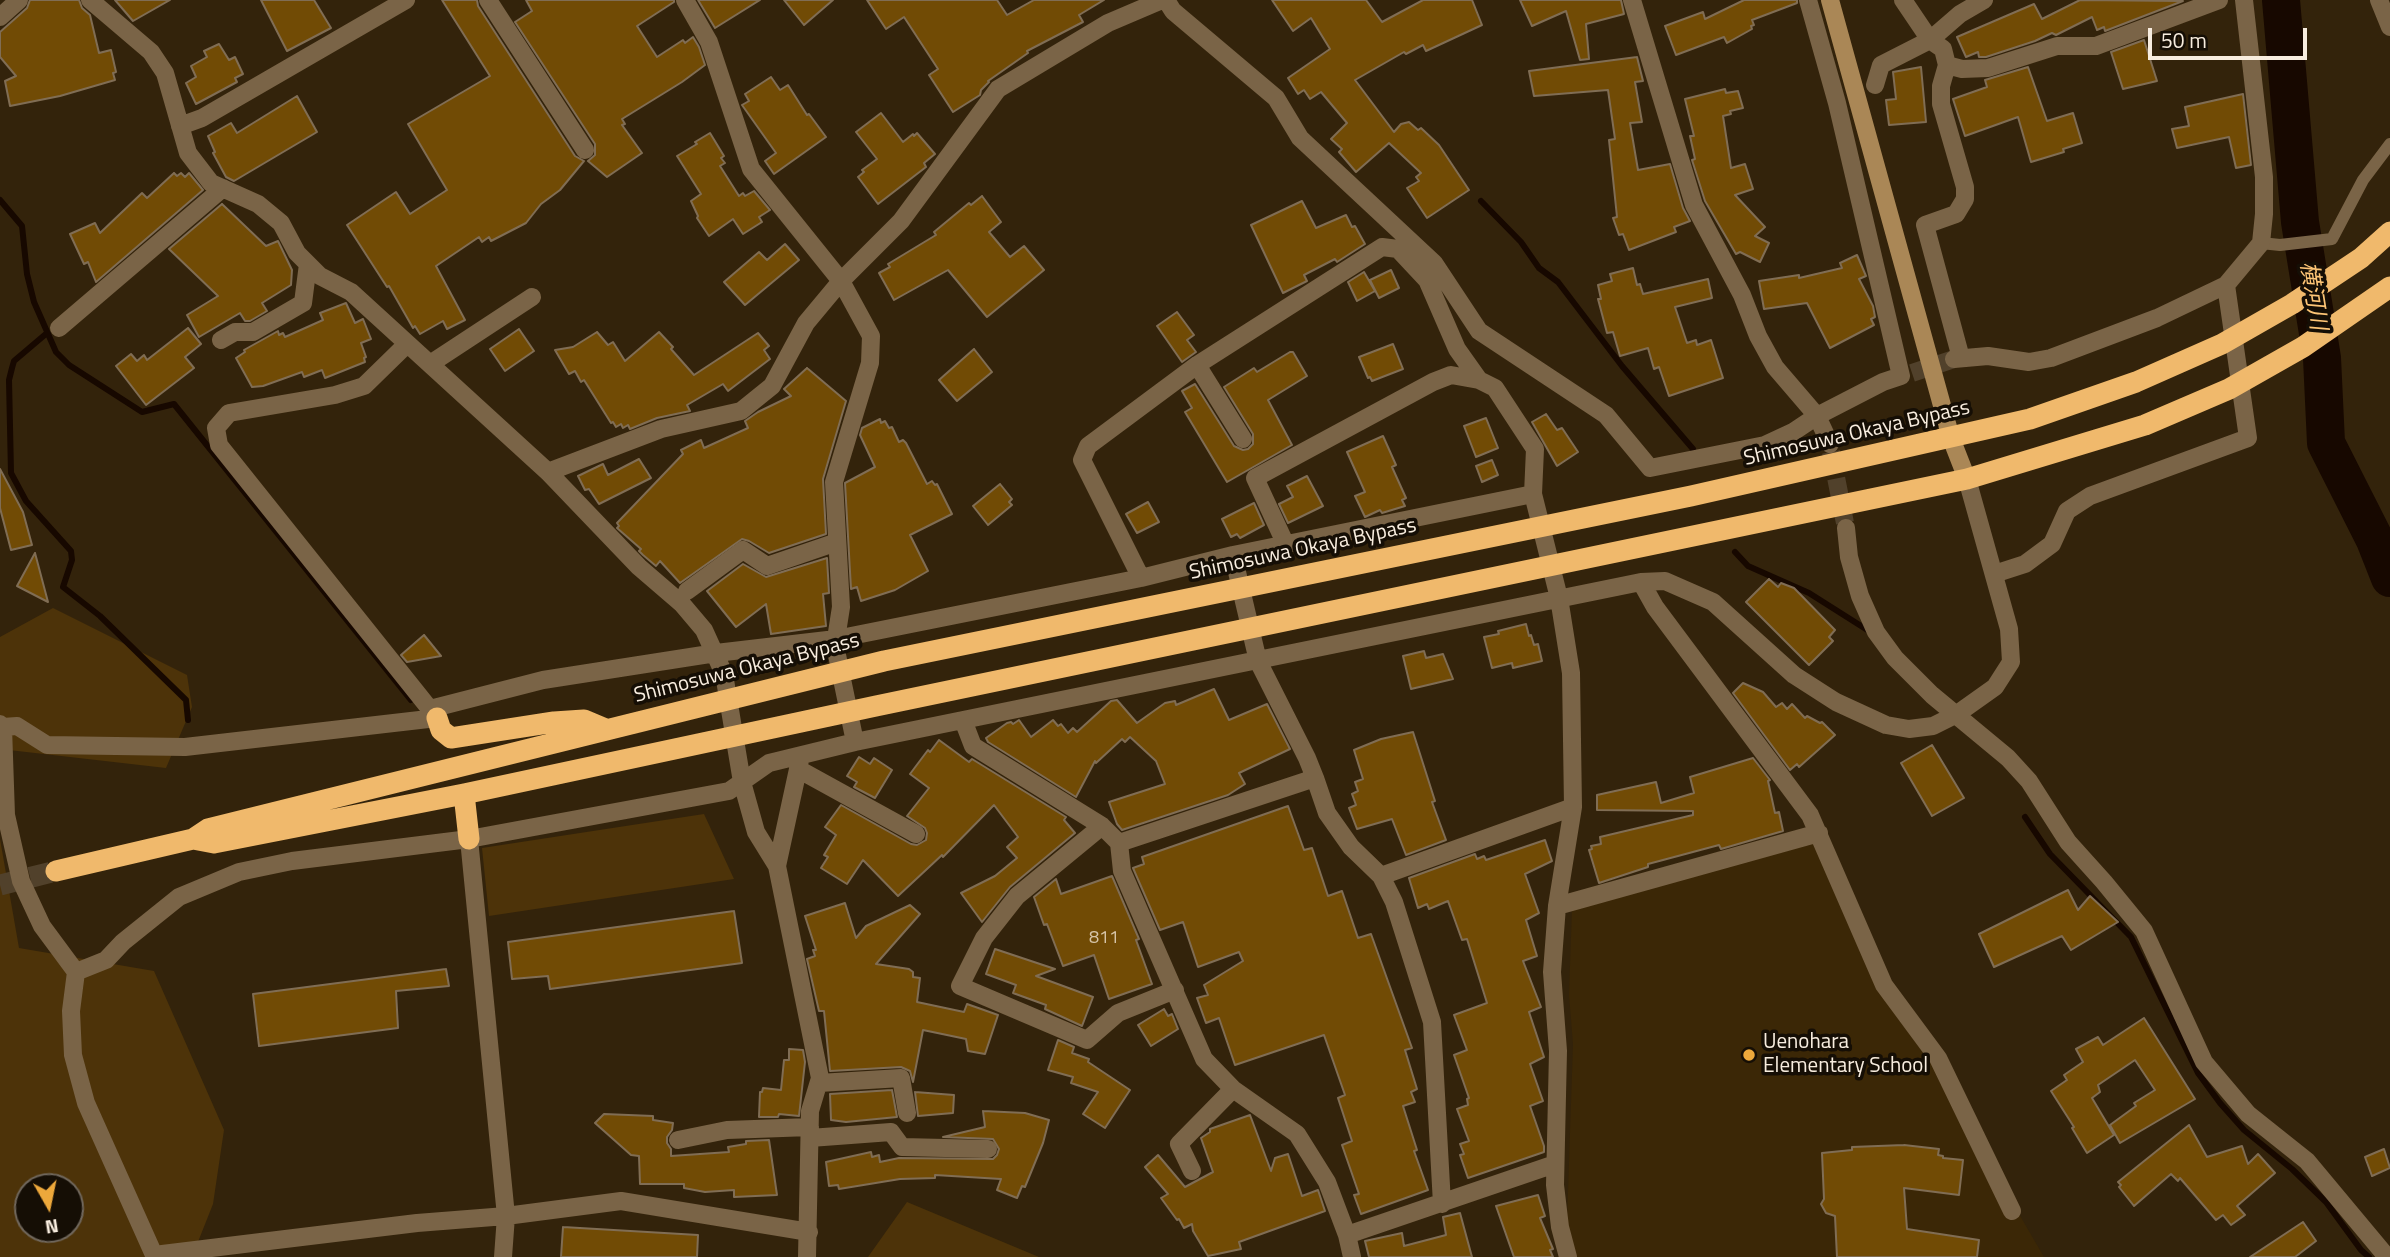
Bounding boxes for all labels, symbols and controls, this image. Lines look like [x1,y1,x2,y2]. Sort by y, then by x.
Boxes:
scale bar [2152,14,2311,58]
text: 50 m [2161,24,2207,56]
water label: 横河川 [2293,260,2331,332]
street label: Shimosuwa Okaya Bypass [1741,396,1973,472]
street label: Shimosuwa Okaya Bypass [1187,514,1419,586]
street label: Shimosuwa Okaya Bypass [632,629,862,709]
house number: 811 [1089,928,1119,950]
place label: Uenohara Elementary School [1763,1030,1928,1080]
marker: Uenohara Elementary School [1741,1047,1757,1063]
north arrow [14,1173,84,1243]
text: N [43,1212,61,1243]

